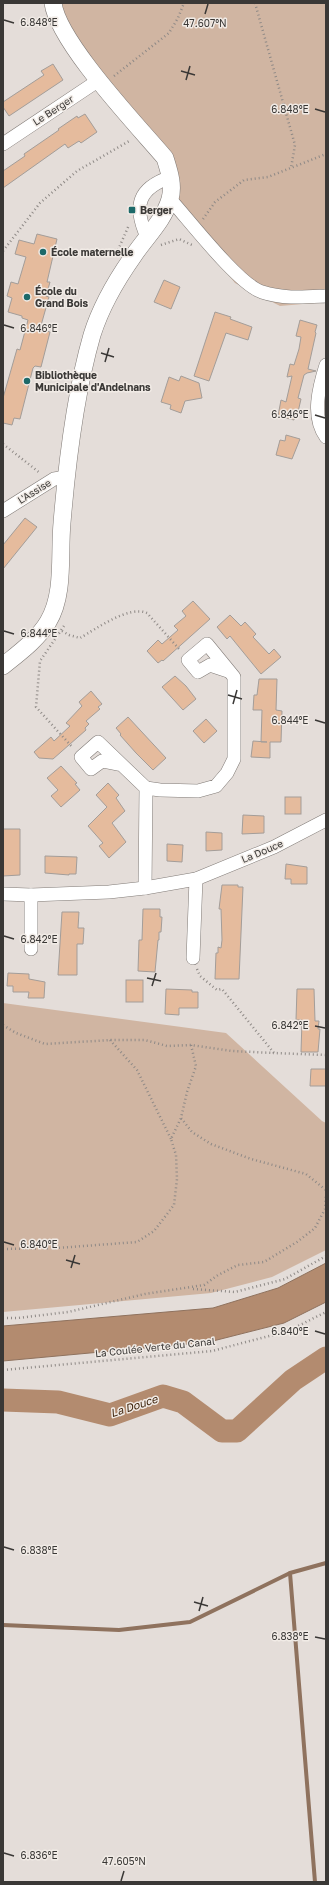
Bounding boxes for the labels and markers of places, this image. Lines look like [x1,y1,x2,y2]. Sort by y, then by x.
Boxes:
place label: Berger [140,204,173,216]
marker: Berger [127,205,137,215]
place label: École maternelle [51,246,134,258]
marker: École maternelle [38,247,48,257]
place label: École du Grand Bois [35,285,88,309]
marker: École du Grand Bois [22,292,32,302]
place label: Bibliothèque Municipale d'Andelnans [35,369,151,393]
marker: Bibliothèque Municipale d'Andelnans [22,376,32,386]

